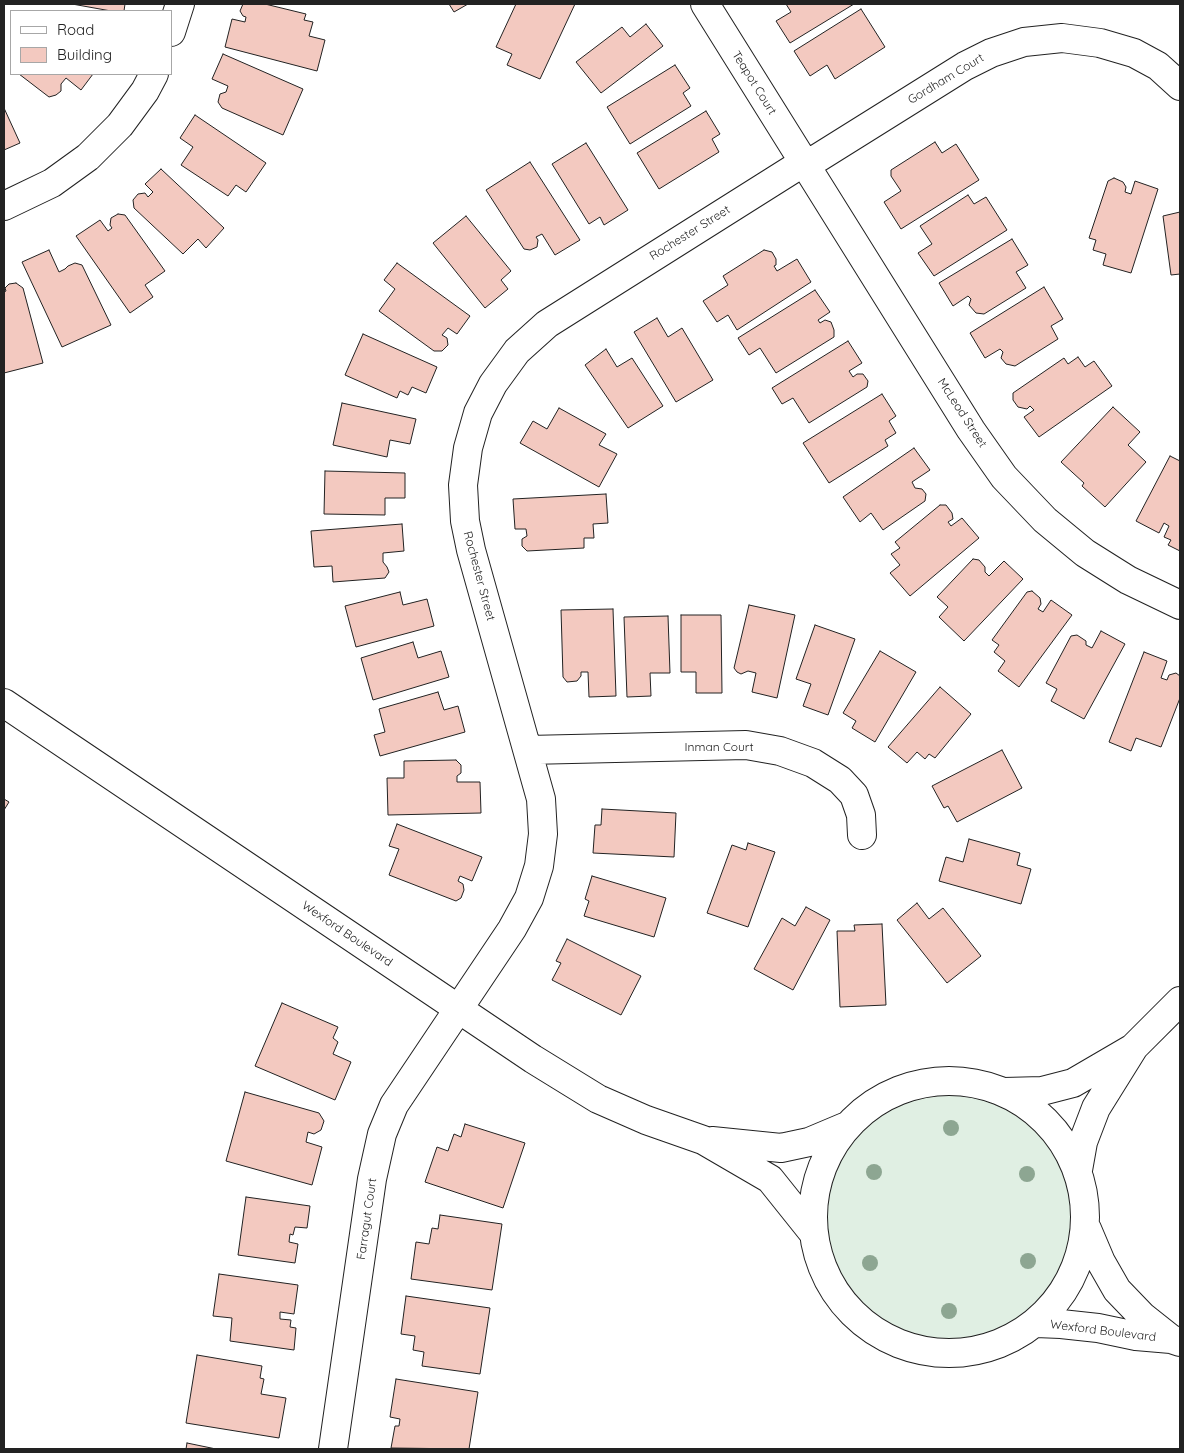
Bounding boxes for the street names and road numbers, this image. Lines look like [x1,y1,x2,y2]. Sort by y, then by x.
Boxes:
street label: Teapot Court [729,48,779,118]
street label: Gordham Court [905,51,987,107]
street label: Rochester Street [647,202,733,264]
street label: McLeod Street [934,376,990,450]
street label: Rochester Street [460,530,498,622]
street label: Inman Court [685,740,753,754]
street label: Wexford Boulevard [299,898,395,970]
street label: Farragut Court [354,1177,380,1261]
street label: Wexford Boulevard [1049,1317,1157,1345]

